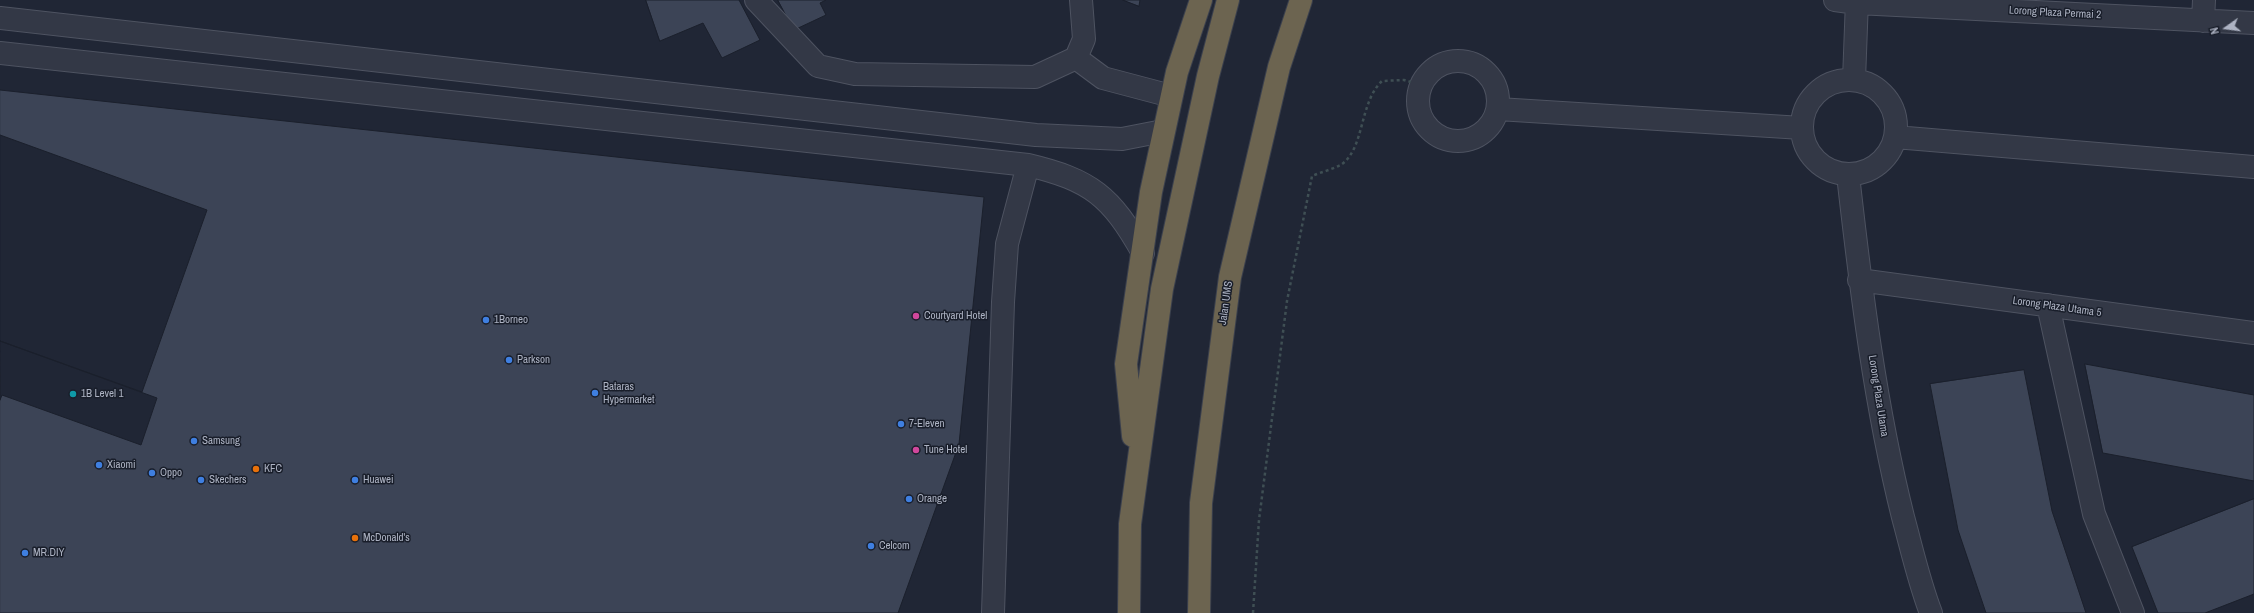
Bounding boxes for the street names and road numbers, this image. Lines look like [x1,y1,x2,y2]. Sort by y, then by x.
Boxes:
street label: Lorong Plaza Permai 2 [2009,4,2101,22]
street label: Jalan UMS [1216,280,1236,326]
street label: Lorong Plaza Utama 5 [2012,294,2102,320]
street label: Lorong Plaza Utama [1865,354,1891,438]

